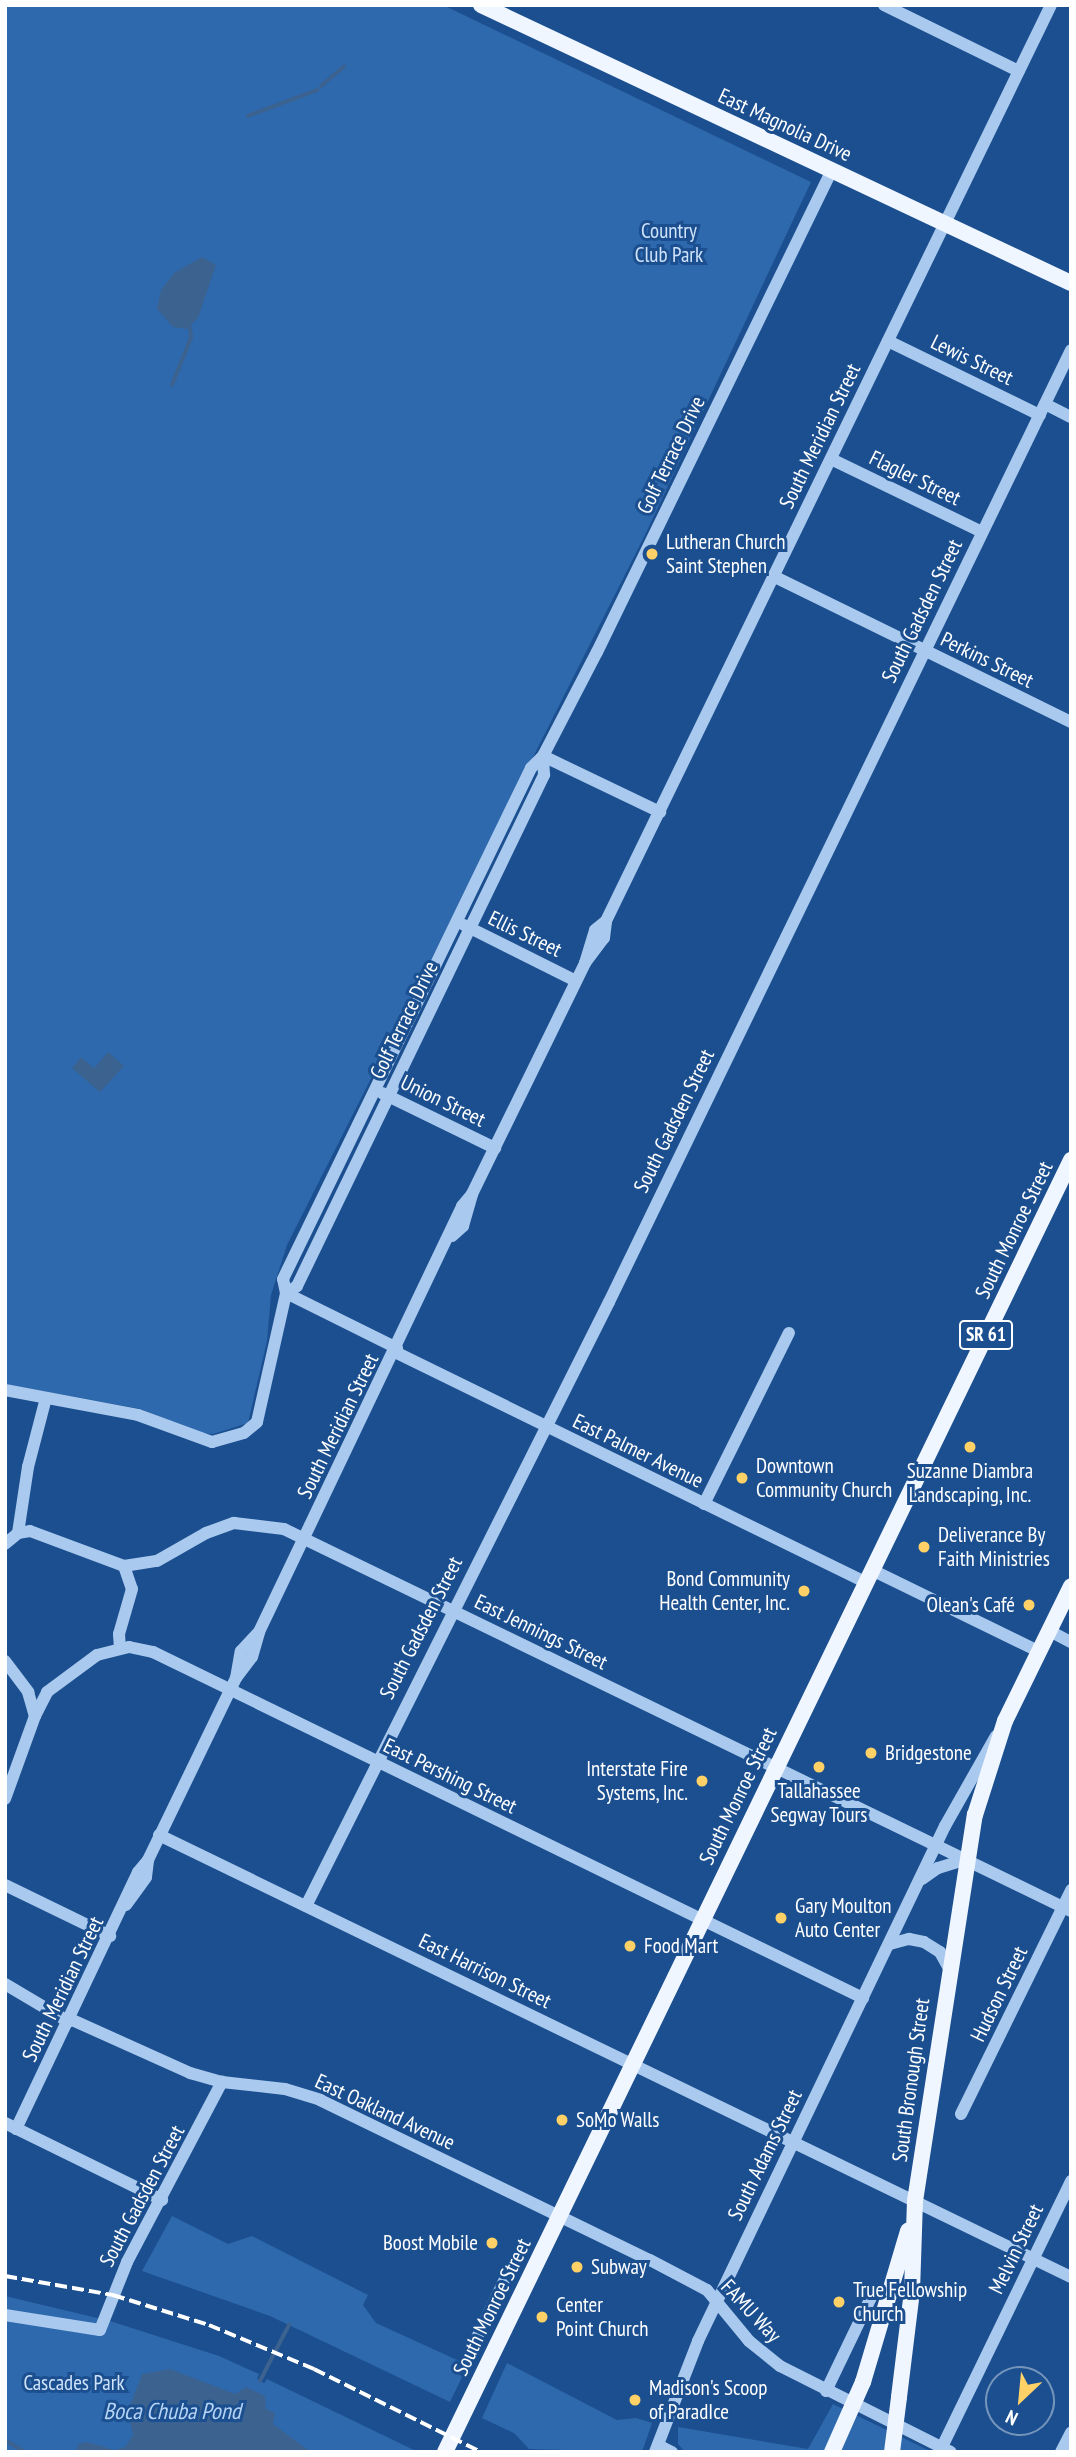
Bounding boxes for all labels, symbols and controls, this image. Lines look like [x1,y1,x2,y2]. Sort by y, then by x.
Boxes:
street label: East Magnolia Drive [714,83,856,167]
park label: Country Club Park [635,218,703,268]
street label: Lewis Street [927,329,1017,391]
street label: South Meridian Street [774,359,866,513]
street label: Golf Terrace Drive [632,392,710,518]
street label: Flagler Street [865,445,965,511]
place label: Lutheran Church Saint Stephen [666,529,785,579]
street label: South Gadsden Street [876,535,968,687]
marker: Lutheran Church Saint Stephen [644,546,660,562]
street label: Perkins Street [936,627,1038,693]
street label: Ellis Street [484,905,566,963]
street label: Golf Terrace Drive [365,957,443,1083]
street label: South Gadsden Street [628,1045,720,1197]
street label: Union Street [397,1070,489,1132]
street label: South Monroe Street [970,1157,1058,1303]
road number: SR 61 [958,1320,1014,1350]
street label: South Meridian Street [292,1349,384,1503]
street label: East Palmer Avenue [568,1408,708,1494]
marker: Suzanne Diambra Landscaping, Inc. [962,1439,978,1455]
place label: Downtown Community Church [756,1453,893,1503]
place label: Suzanne Diambra Landscaping, Inc. [907,1458,1033,1508]
marker: Downtown Community Church [734,1470,750,1486]
place label: Deliverance By Faith Ministries [938,1522,1050,1572]
marker: Deliverance By Faith Ministries [916,1539,932,1555]
street label: South Gadsden Street [374,1553,468,1703]
place label: Bond Community Health Center, Inc. [658,1566,790,1616]
marker: Bond Community Health Center, Inc. [796,1583,812,1599]
street label: East Jennings Street [470,1589,612,1675]
place label: Olean's Café [926,1592,1015,1618]
marker: Olean's Café [1021,1597,1037,1613]
street label: South Monroe Street [694,1723,782,1869]
street label: East Pershing Street [379,1733,521,1819]
place label: Bridgestone [885,1740,972,1766]
marker: Bridgestone [863,1745,879,1761]
place label: Interstate Fire Systems, Inc. [586,1756,688,1806]
marker: Tallahassee Segway Tours [811,1759,827,1775]
marker: Interstate Fire Systems, Inc. [694,1773,710,1789]
place label: Tallahassee Segway Tours [770,1778,868,1828]
place label: Gary Moulton Auto Center [795,1893,892,1943]
marker: Gary Moulton Auto Center [773,1910,789,1926]
street label: South Meridian Street [17,1912,109,2066]
street label: East Harrison Street [415,1928,555,2014]
place label: Food Mart [644,1933,718,1959]
marker: Food Mart [622,1938,638,1954]
street label: Hudson Street [965,1942,1033,2046]
street label: South Bronough Street [887,1997,935,2163]
street label: East Oakland Avenue [311,2068,459,2156]
street label: South Adams Street [722,2085,808,2225]
place label: SoMo Walls [576,2107,660,2133]
marker: SoMo Walls [554,2112,570,2128]
street label: South Gadsden Street [94,2121,190,2271]
street label: Melvin Street [983,2200,1049,2298]
place label: Boost Mobile [383,2230,478,2256]
street label: South Monroe Street [448,2234,536,2380]
marker: Boost Mobile [484,2235,500,2251]
place label: Subway [591,2254,647,2280]
marker: Subway [569,2259,585,2275]
street label: FAMU Way [716,2274,786,2348]
place label: True Fellowship Church [853,2277,967,2327]
place label: Center Point Church [556,2292,648,2342]
marker: True Fellowship Church [831,2294,847,2310]
marker: Center Point Church [534,2309,550,2325]
north arrow [985,2366,1055,2436]
park label: Cascades Park [23,2370,125,2396]
place label: Madison's Scoop of ParadIce [649,2375,767,2425]
marker: Madison's Scoop of ParadIce [627,2392,643,2408]
water label: Boca Chuba Pond [103,2397,241,2425]
text: N [1002,2405,1022,2431]

